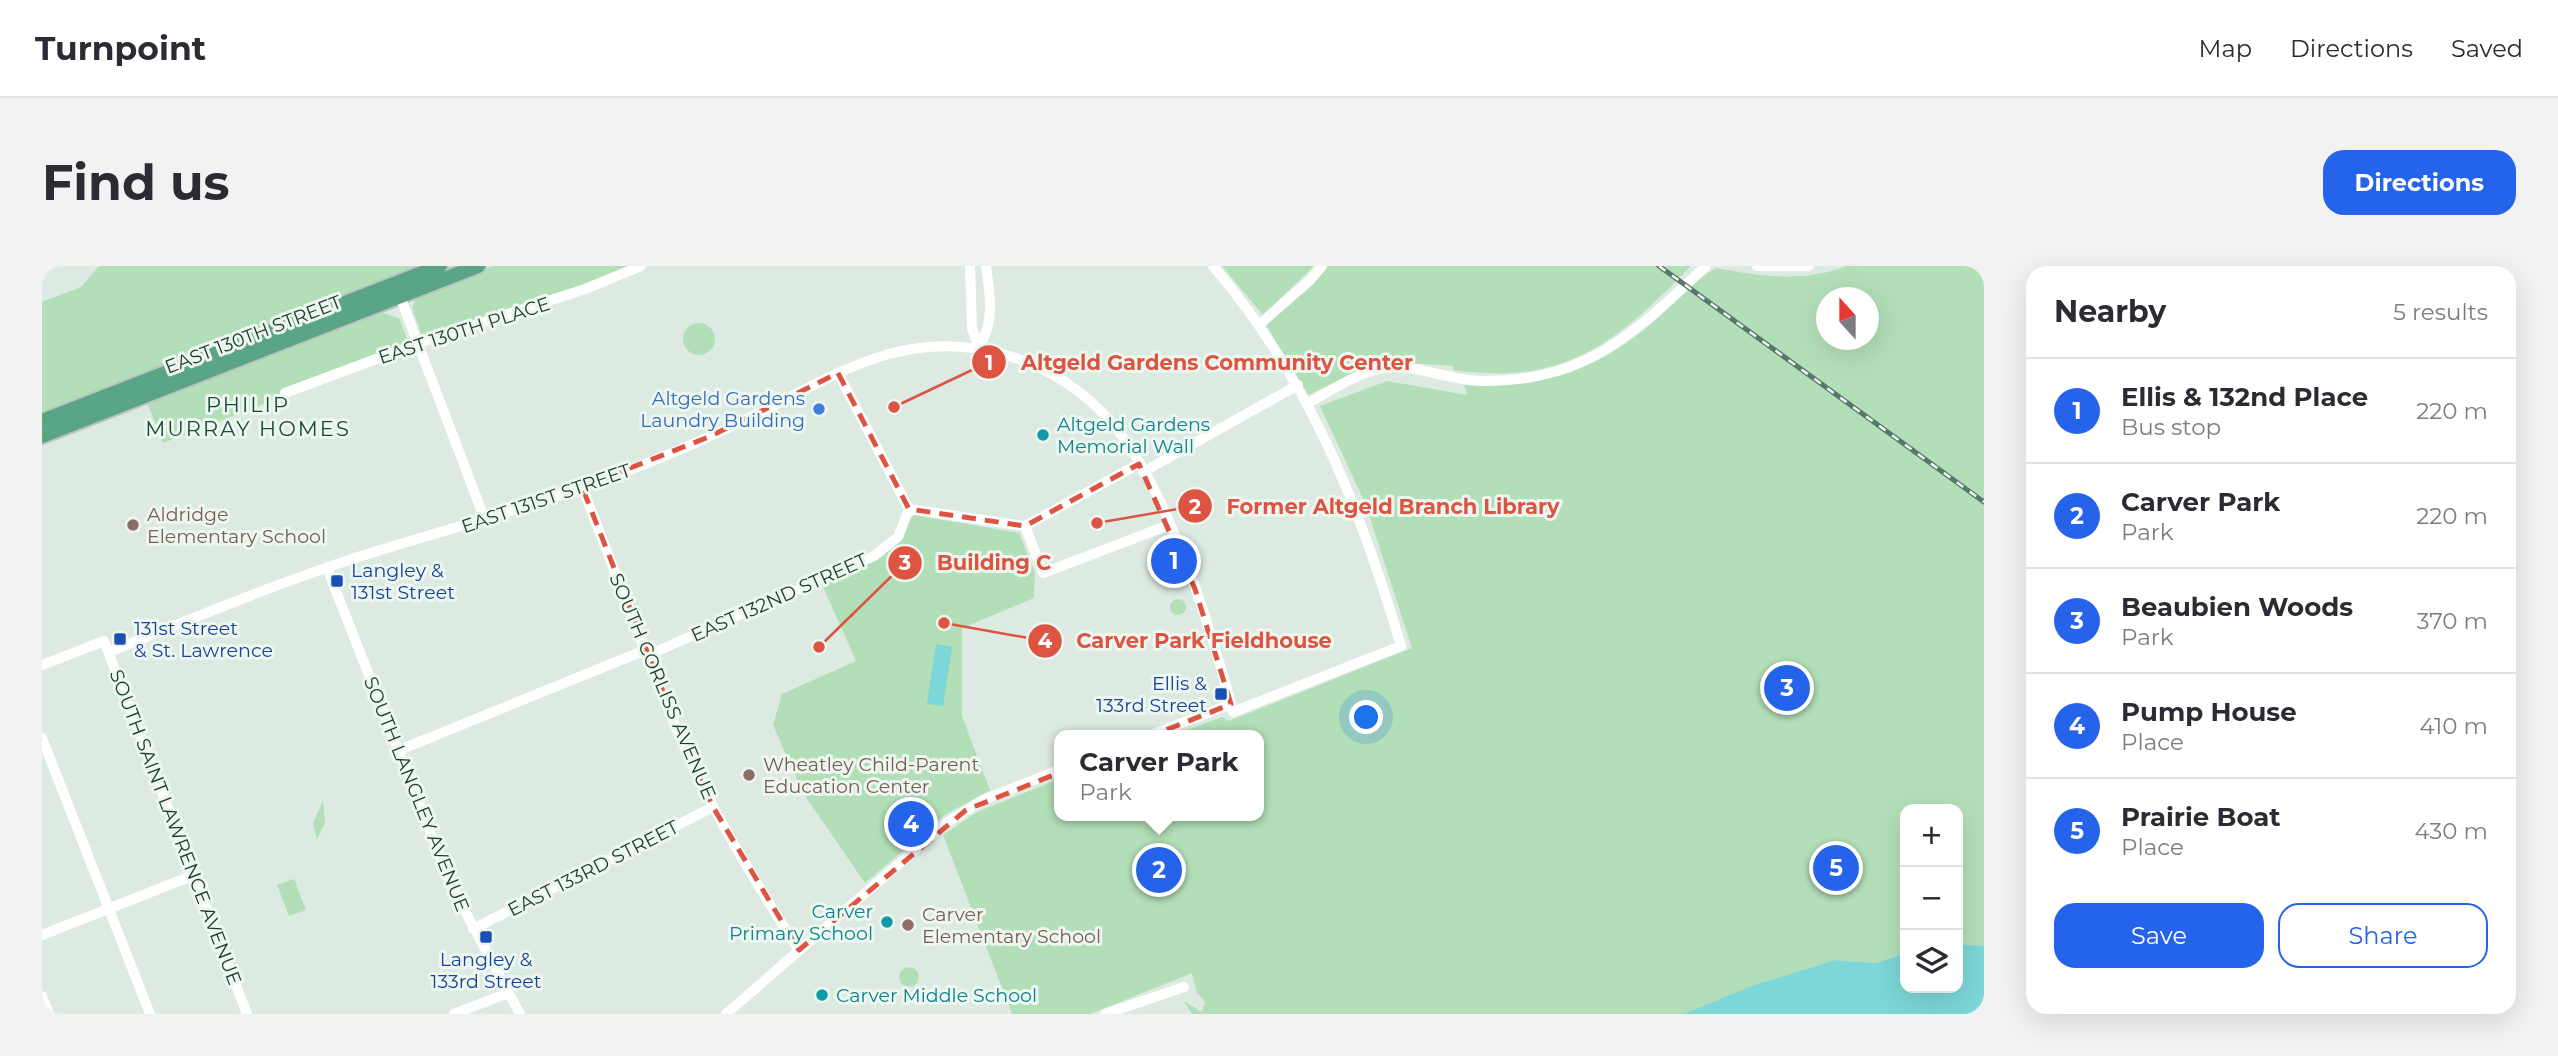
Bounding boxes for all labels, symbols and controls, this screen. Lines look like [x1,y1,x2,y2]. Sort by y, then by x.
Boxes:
text: Turnpoint [35,28,206,68]
text: Map [2199,34,2252,63]
text: Directions [2290,34,2413,63]
text: Saved [2451,34,2523,63]
button: Directions [2323,150,2516,215]
text: Find us [42,153,230,212]
north arrow [1816,287,1879,350]
street label: EAST 130TH STREET [162,290,345,379]
street label: EAST 130TH PLACE [375,292,553,369]
text: Nearby [2054,293,2166,330]
text: 5 results [2393,298,2488,326]
callout: Altgeld Gardens Community Center [972,341,1427,383]
text: 1 [985,350,993,375]
text: Altgeld Gardens Community Center [1020,350,1413,375]
text: Ellis & 132nd Place [2121,381,2368,413]
place label: Altgeld Gardens Laundry Building [640,387,805,432]
district label: PHILIP MURRAY HOMES [145,392,351,441]
text: 1 [2072,397,2082,425]
text: 220 m [2416,397,2488,425]
marker: Altgeld Gardens Laundry Building [811,401,827,417]
place label: Altgeld Gardens Memorial Wall [1057,413,1210,458]
text: Bus stop [2121,413,2221,441]
marker: Altgeld Gardens Memorial Wall [1035,427,1051,443]
street label: EAST 131ST STREET [458,459,634,538]
callout: Former Altgeld Branch Library [1177,485,1573,527]
text: Carver Park [2121,486,2280,518]
text: 2 [1189,494,1201,519]
text: Former Altgeld Branch Library [1226,494,1560,519]
text: 2 [2070,502,2084,530]
text: 220 m [2416,502,2488,530]
place label: Aldridge Elementary School [147,503,326,548]
marker: Aldridge Elementary School [125,517,141,533]
text: Park [2121,518,2174,546]
pin: 1 [1151,535,1197,587]
callout: Building C [888,542,1065,584]
street label: EAST 132ND STREET [687,548,871,647]
text: 3 [898,550,911,575]
text: Building C [937,550,1051,575]
place label: Langley & 131st Street [351,559,455,604]
street label: SOUTH CORLISS AVENUE [604,570,721,803]
marker: Langley & 131st Street [329,573,345,589]
text: Beaubien Woods [2121,591,2353,623]
text: 3 [2070,607,2084,635]
text: 370 m [2417,607,2488,635]
place label: 131st Street & St. Lawrence [134,617,273,662]
callout: Carver Park Fieldhouse [1028,620,1346,662]
text: Park [2121,623,2174,651]
text: 4 [1038,628,1053,653]
text: Carver Park Fieldhouse [1076,628,1332,653]
marker: 131st Street & St. Lawrence [112,631,128,647]
pin: 3 [1764,662,1810,714]
street label: SOUTH SAINT LAWRENCE AVENUE [105,666,246,988]
place label: Ellis & 133rd Street [1096,672,1207,717]
street label: SOUTH LANGLEY AVENUE [359,673,474,915]
marker: Ellis & 133rd Street [1213,686,1229,702]
text: Pump House [2121,696,2297,728]
your location [1349,700,1383,734]
text: 4 [2069,712,2085,740]
text: 410 m [2419,712,2488,740]
text: Place [2121,728,2184,756]
popup [1054,730,1264,821]
text: Carver Park [1079,746,1239,778]
place label: Wheatley Child-Parent Education Center [763,753,979,798]
marker: Wheatley Child-Parent Education Center [741,767,757,783]
text: Park [1079,778,1132,806]
pin: 4 [888,798,934,850]
text: Prairie Boat [2121,801,2281,833]
map controls [1900,804,1963,993]
button: + [1900,804,1963,867]
street label: EAST 133RD STREET [504,815,683,922]
text: 5 [2070,817,2084,845]
text: 430 m [2415,817,2488,845]
text: Place [2121,833,2184,861]
pin: 5 [1813,842,1859,894]
pin: 2 [1136,844,1182,896]
button: − [1900,867,1963,930]
place label: Carver Primary School [729,900,873,945]
place label: Carver Elementary School [922,903,1101,948]
button: Save [2054,903,2264,968]
button: Share [2278,903,2488,968]
marker: Carver Primary School [879,914,895,930]
marker: Carver Elementary School [900,917,916,933]
marker: Langley & 133rd Street [478,929,494,945]
button: layers [1900,930,1963,993]
place label: Langley & 133rd Street [431,948,542,993]
place label: Carver Middle School [836,984,1037,1007]
marker: Carver Middle School [814,987,830,1003]

